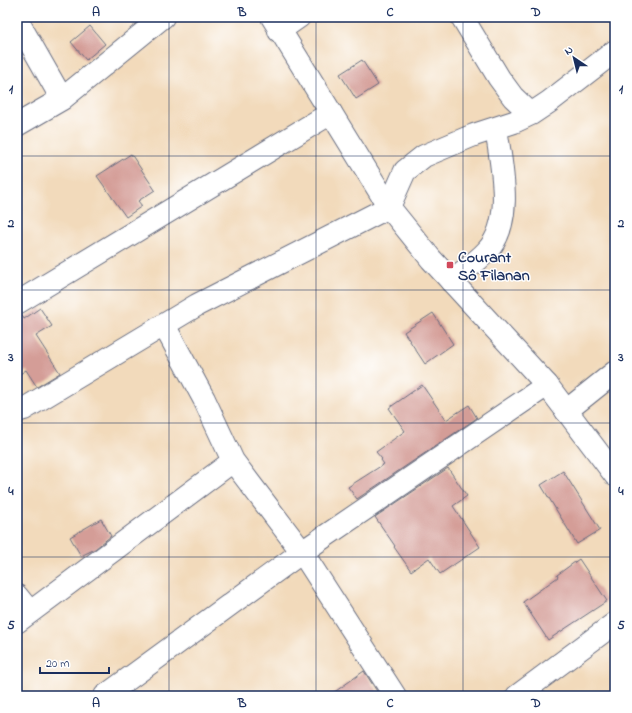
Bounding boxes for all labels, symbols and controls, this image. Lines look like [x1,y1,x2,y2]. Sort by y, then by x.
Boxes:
text: A [92,3,100,22]
text: B [237,3,247,22]
text: C [386,3,394,22]
text: D [530,3,541,22]
north arrow [554,38,594,78]
text: N [561,42,576,59]
text: 1 [9,80,14,99]
text: 1 [619,80,624,99]
text: 2 [7,214,15,233]
text: 2 [617,214,625,233]
place label: Courant Sô Filanan [458,246,530,288]
marker: Courant Sô Filanan [445,260,455,270]
text: 3 [7,348,14,367]
text: 3 [617,348,624,367]
text: 4 [7,482,14,501]
text: 4 [617,482,624,501]
text: 5 [7,616,15,635]
text: 5 [617,616,625,635]
scale bar [40,649,109,675]
text: 20 m [46,655,69,673]
text: A [92,694,100,713]
text: B [237,694,247,713]
text: C [386,694,394,713]
text: D [530,694,541,713]

